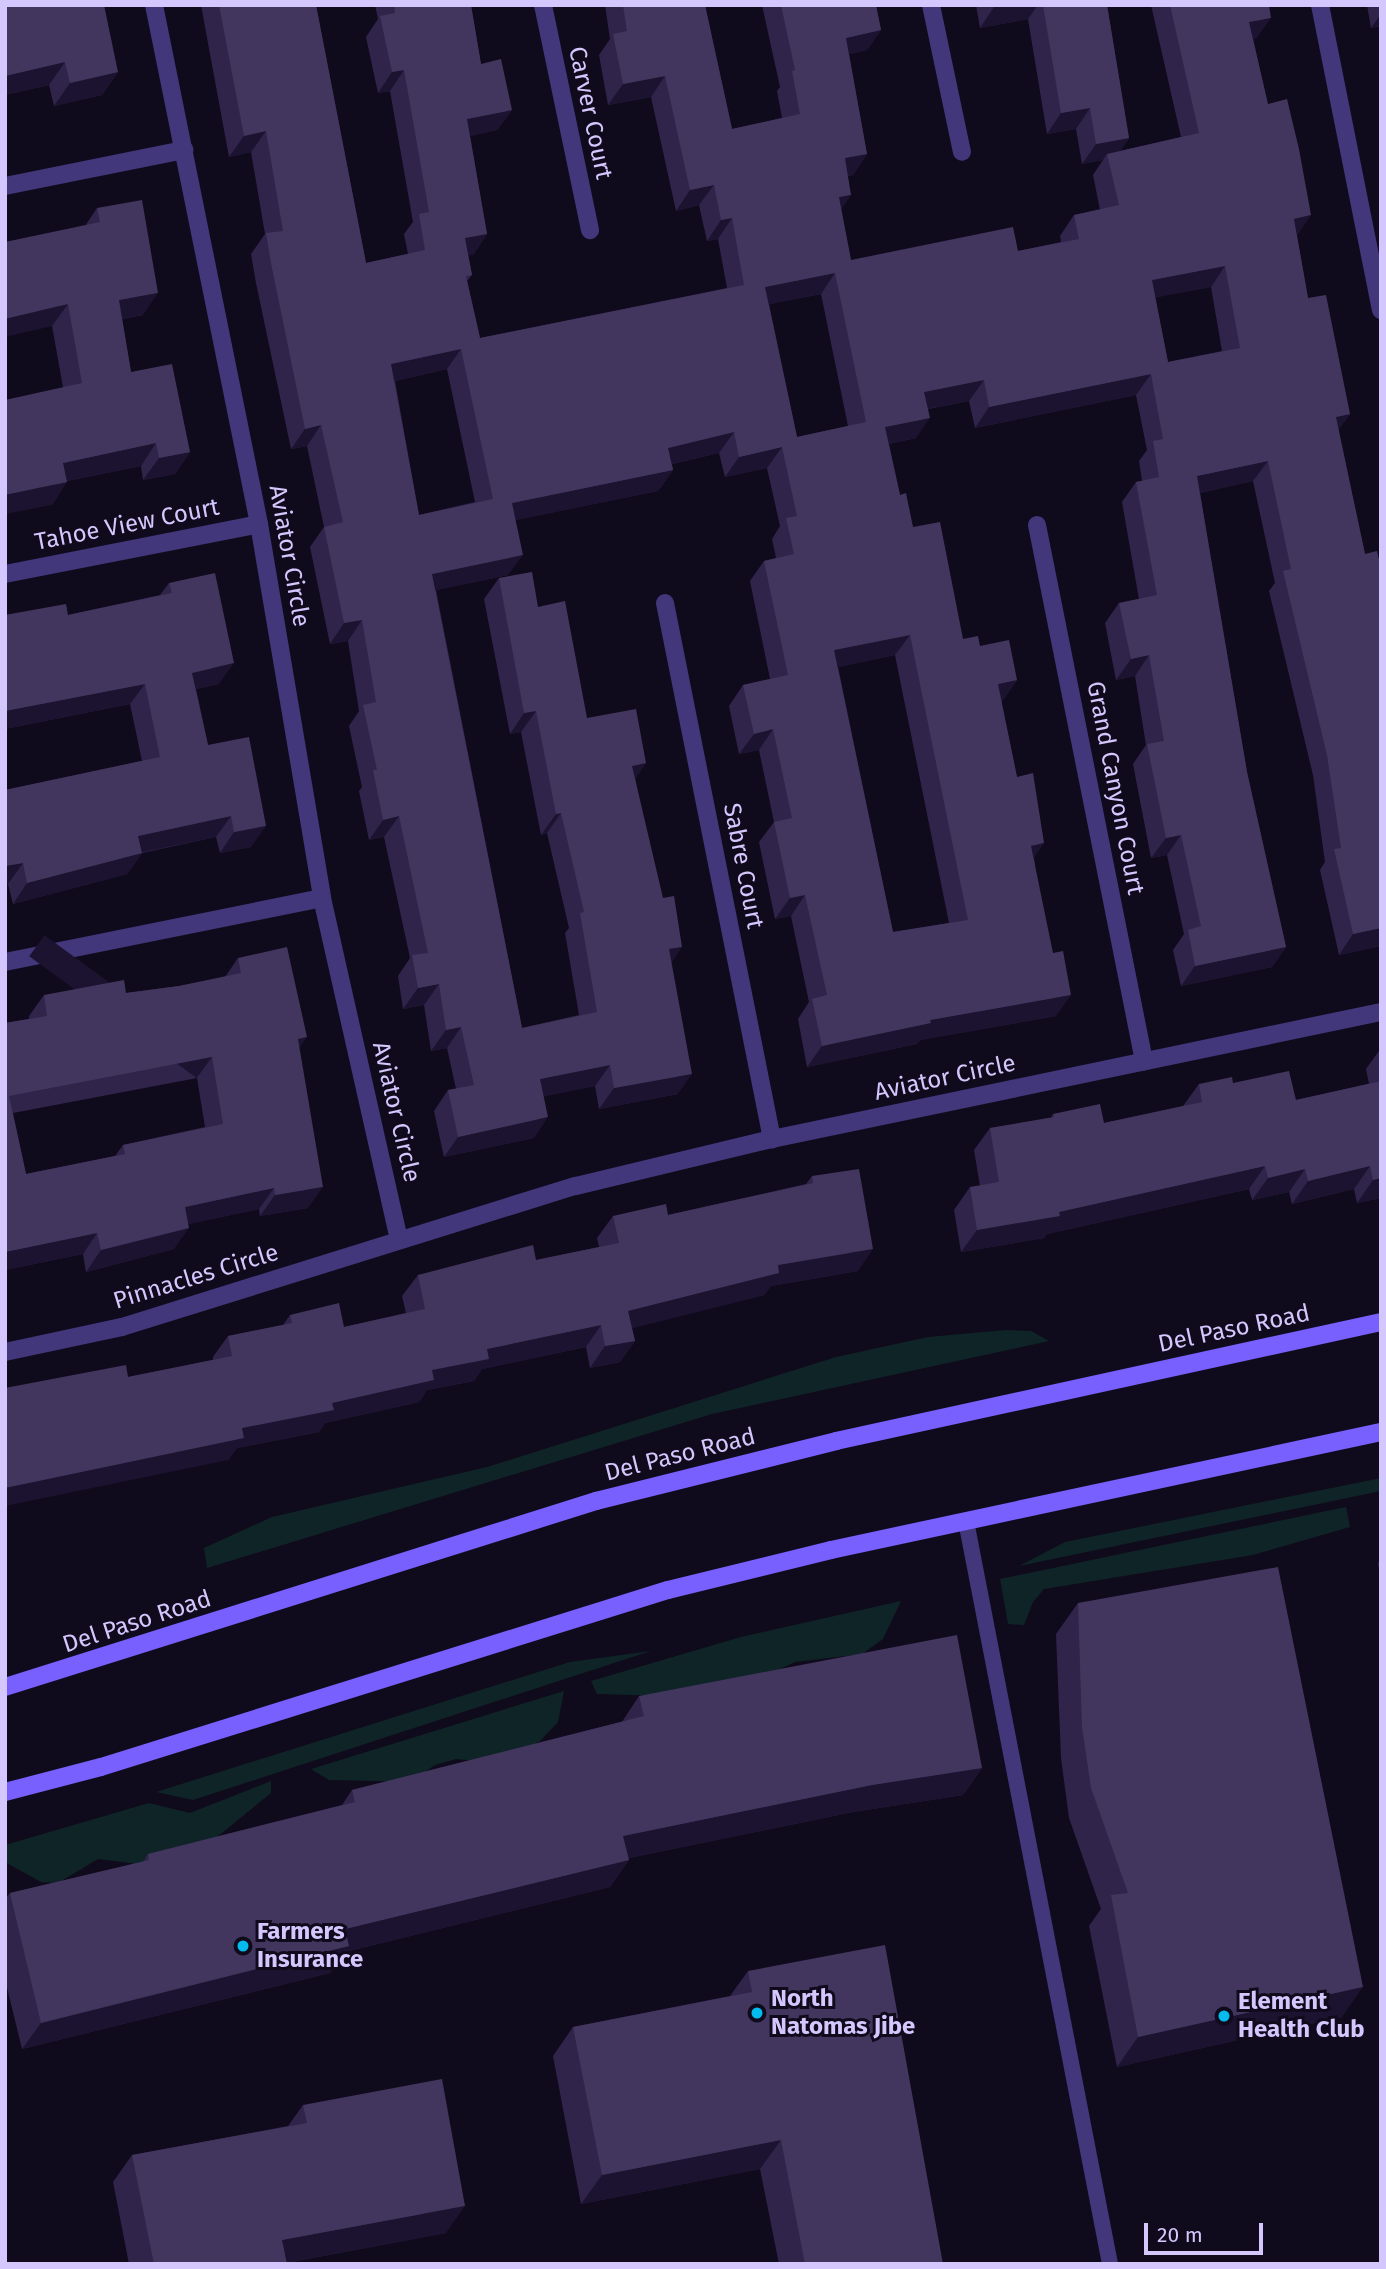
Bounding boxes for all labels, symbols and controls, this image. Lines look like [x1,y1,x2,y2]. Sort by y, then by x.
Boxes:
street label: Carver Court [562,44,618,182]
street label: Aviator Circle [262,483,316,629]
street label: Tahoe View Court [32,493,222,557]
street label: Grand Canyon Court [1080,679,1150,897]
street label: Sabre Court [717,801,769,931]
street label: Aviator Circle [366,1039,426,1185]
street label: Aviator Circle [872,1049,1018,1107]
street label: Pinnacles Circle [110,1238,282,1316]
street label: Del Paso Road [1156,1299,1312,1359]
street label: Del Paso Road [602,1422,758,1488]
street label: Del Paso Road [59,1584,215,1660]
place label: Farmers Insurance [257,1918,363,1974]
marker: Farmers Insurance [235,1938,251,1954]
place label: North Natomas Jibe [771,1985,915,2041]
place label: Element Health Club [1238,1988,1365,2044]
marker: North Natomas Jibe [749,2005,765,2021]
marker: Element Health Club [1216,2008,1232,2024]
scale bar [1148,2210,1267,2254]
text: 20 m [1157,2222,1203,2248]

